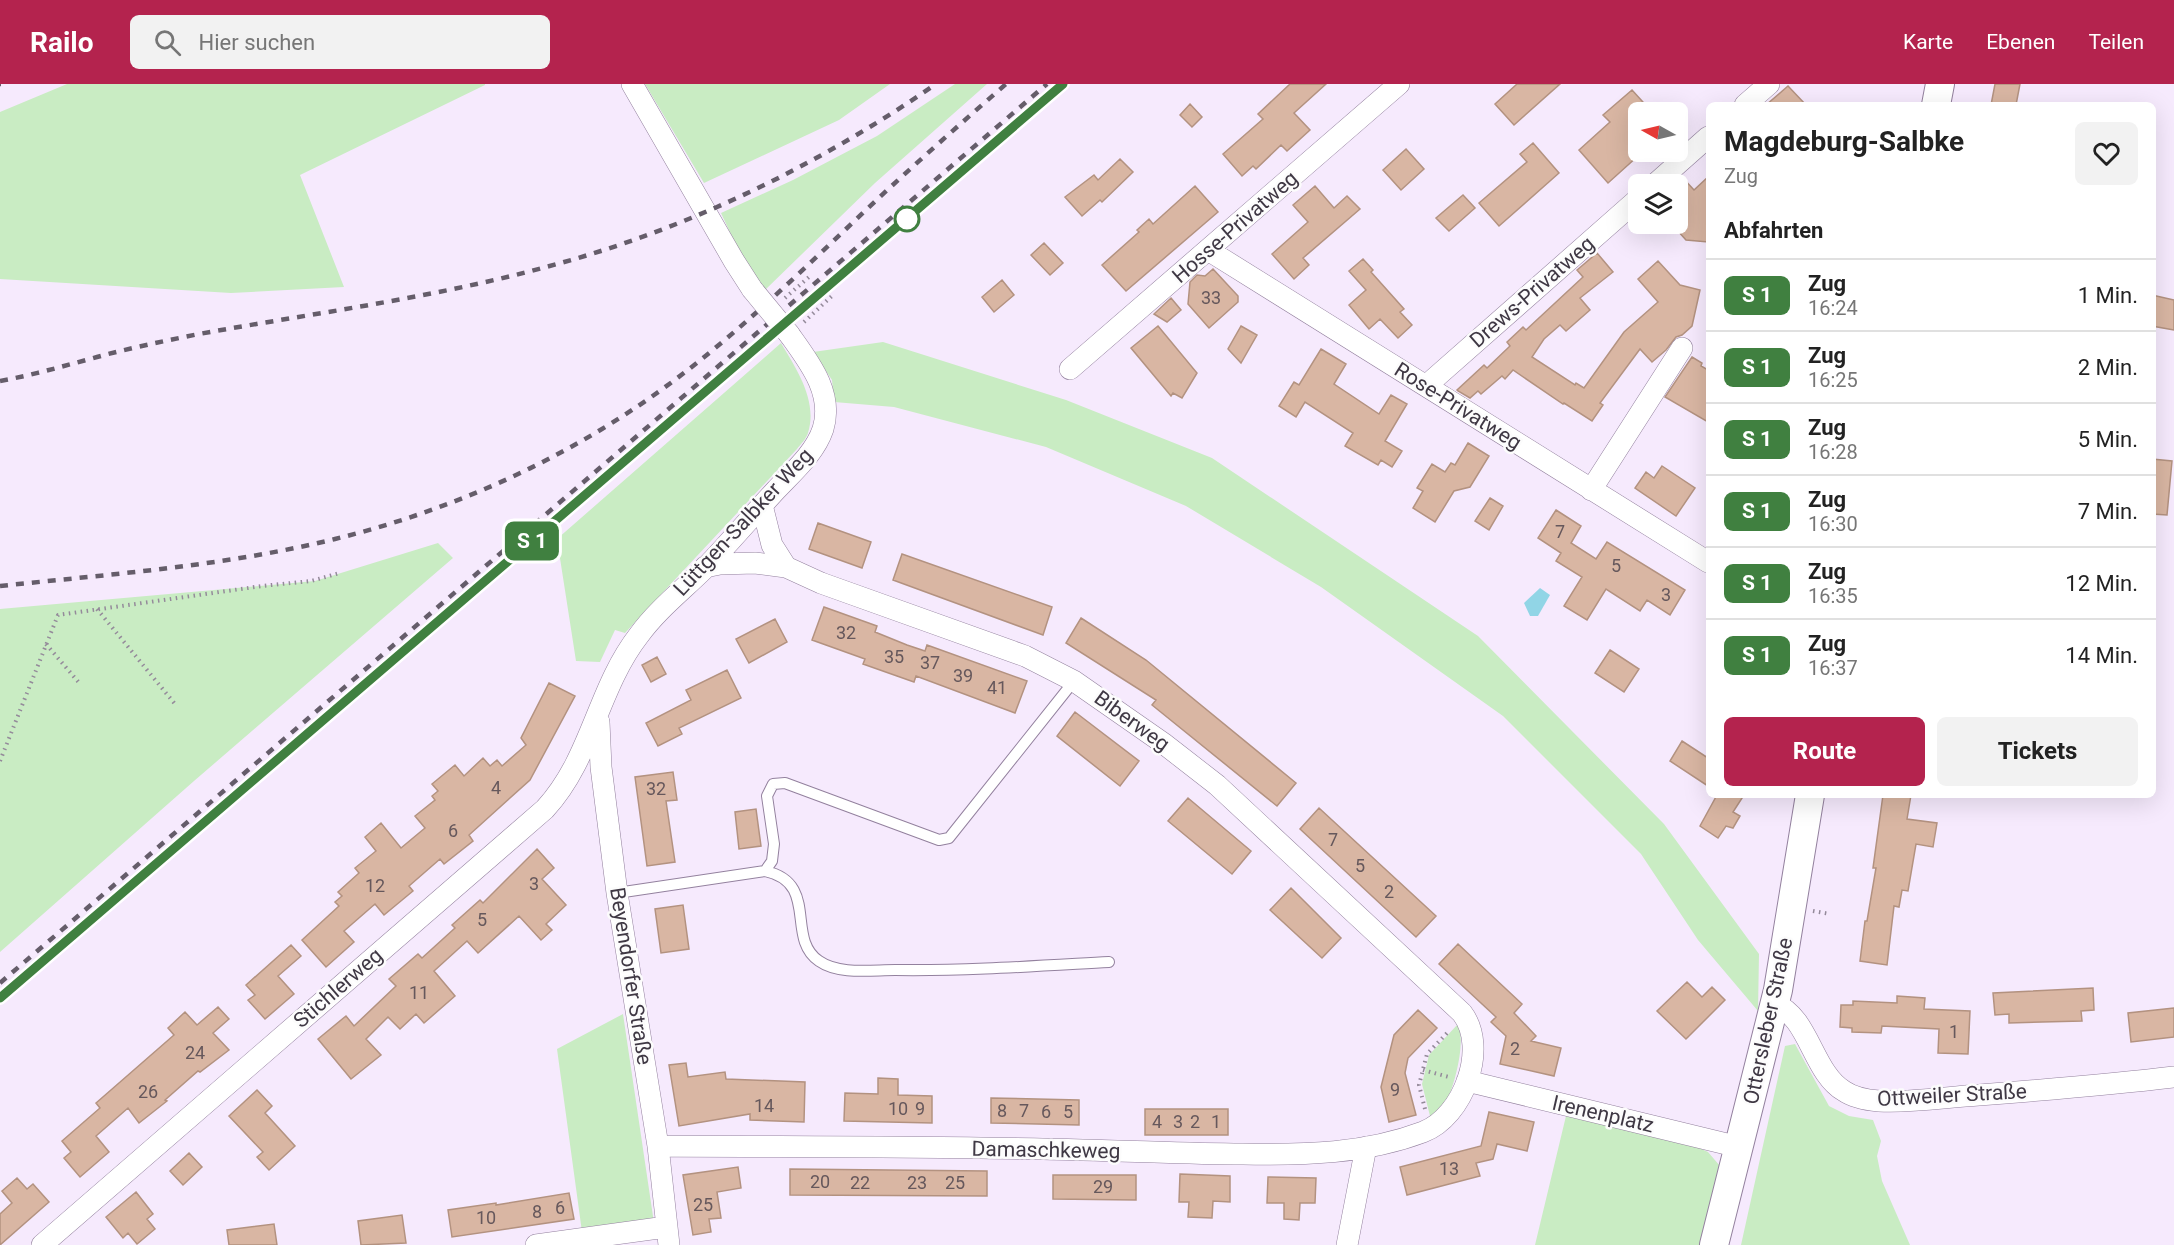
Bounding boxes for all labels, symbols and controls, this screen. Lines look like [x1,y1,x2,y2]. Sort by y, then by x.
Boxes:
search box [130,15,550,69]
text: Railo [30,26,94,59]
icon: search [151,26,184,59]
text: Hier suchen [199,30,315,55]
text: Karte [1903,30,1953,54]
text: Ebenen [1986,30,2055,54]
text: Teilen [2088,30,2144,54]
north arrow [1628,102,1688,162]
map controls [1628,102,1688,234]
button: heart [2075,122,2138,185]
text: Magdeburg-Salbke [1724,125,1964,158]
text: Zug [1724,164,1758,188]
street label: Hosse-Privatweg [1167,166,1303,288]
button: layers [1628,174,1688,234]
unlabelled marker [894,206,920,232]
text: Abfahrten [1724,218,1823,243]
street label: Drews-Privatweg [1465,232,1599,352]
text: Zug [1808,271,1846,296]
text: S 1 [1742,283,1772,307]
text: 1 Min. [2078,283,2138,308]
house number: 33 [1201,287,1221,308]
text: 16:24 [1808,296,1858,320]
text: Zug [1808,343,1846,368]
text: S 1 [1742,355,1772,379]
text: 2 Min. [2078,355,2138,380]
street label: Rose-Privatweg [1390,357,1526,455]
text: 16:25 [1808,368,1858,392]
text: Zug [1808,415,1846,440]
text: S 1 [1742,427,1772,451]
text: 5 Min. [2078,427,2138,452]
text: 16:28 [1808,440,1858,464]
street label: Lüttgen-Salbker Weg [669,443,817,601]
text: Zug [1808,487,1846,512]
text: S 1 [1742,499,1772,523]
text: 7 Min. [2078,499,2138,524]
text: 16:30 [1808,512,1858,536]
house number: 7 [1555,521,1565,542]
line badge: S 1 [498,522,566,560]
text: S 1 [517,529,547,553]
house number: 5 [1611,555,1621,576]
text: Zug [1808,559,1846,584]
text: S 1 [1742,571,1772,595]
text: 12 Min. [2065,571,2138,596]
house number: 3 [1661,584,1671,605]
text: 16:35 [1808,584,1858,608]
house number: 32 [836,622,856,643]
text: Zug [1808,631,1846,656]
text: S 1 [1742,643,1772,667]
text: 14 Min. [2065,643,2138,668]
house number: 35 [884,646,904,667]
house number: 37 [920,652,940,673]
text: 16:37 [1808,656,1858,680]
house number: 39 [953,665,973,686]
house number: 41 [987,677,1007,698]
street label: Biberweg [1090,686,1174,756]
button: Route [1724,717,1925,786]
button: Tickets [1937,717,2138,786]
house number: 4 [491,777,501,798]
house number: 32 [646,778,666,799]
house number: 6 [448,820,458,841]
house number: 7 [1328,829,1338,850]
house number: 5 [1355,855,1365,876]
house number: 3 [529,873,539,894]
house number: 12 [365,875,385,896]
house number: 2 [1384,881,1394,902]
street label: Beyendorfer Straße [605,886,657,1066]
house number: 5 [477,909,487,930]
street label: Ottersleber Straße [1739,935,1797,1107]
street label: Stichlerweg [289,943,387,1033]
house number: 11 [409,982,429,1003]
house number: 1 [1949,1021,1959,1042]
house number: 2 [1510,1038,1520,1059]
house number: 24 [185,1042,205,1063]
house number: 9 [1390,1079,1400,1100]
street label: Ottweiler Straße [1877,1079,2027,1111]
house number: 26 [138,1081,158,1102]
street label: Irenenplatz [1550,1091,1656,1137]
house number: 14 [754,1095,774,1116]
house number: 10 [888,1098,908,1119]
house number: 9 [915,1098,925,1119]
house number: 8 [997,1100,1007,1121]
house number: 7 [1019,1100,1029,1121]
house number: 6 [1041,1101,1051,1122]
house number: 5 [1063,1101,1073,1122]
house number: 4 [1152,1111,1162,1132]
house number: 3 [1173,1111,1183,1132]
house number: 2 [1190,1111,1200,1132]
house number: 1 [1211,1111,1221,1132]
street label: Damaschkeweg [971,1137,1121,1163]
house number: 13 [1439,1158,1459,1179]
house number: 20 [810,1171,830,1192]
house number: 22 [850,1172,870,1193]
house number: 23 [907,1172,927,1193]
house number: 25 [945,1172,965,1193]
house number: 29 [1093,1176,1113,1197]
house number: 25 [693,1194,713,1215]
house number: 6 [555,1197,565,1218]
house number: 8 [532,1201,542,1222]
house number: 10 [476,1207,496,1228]

